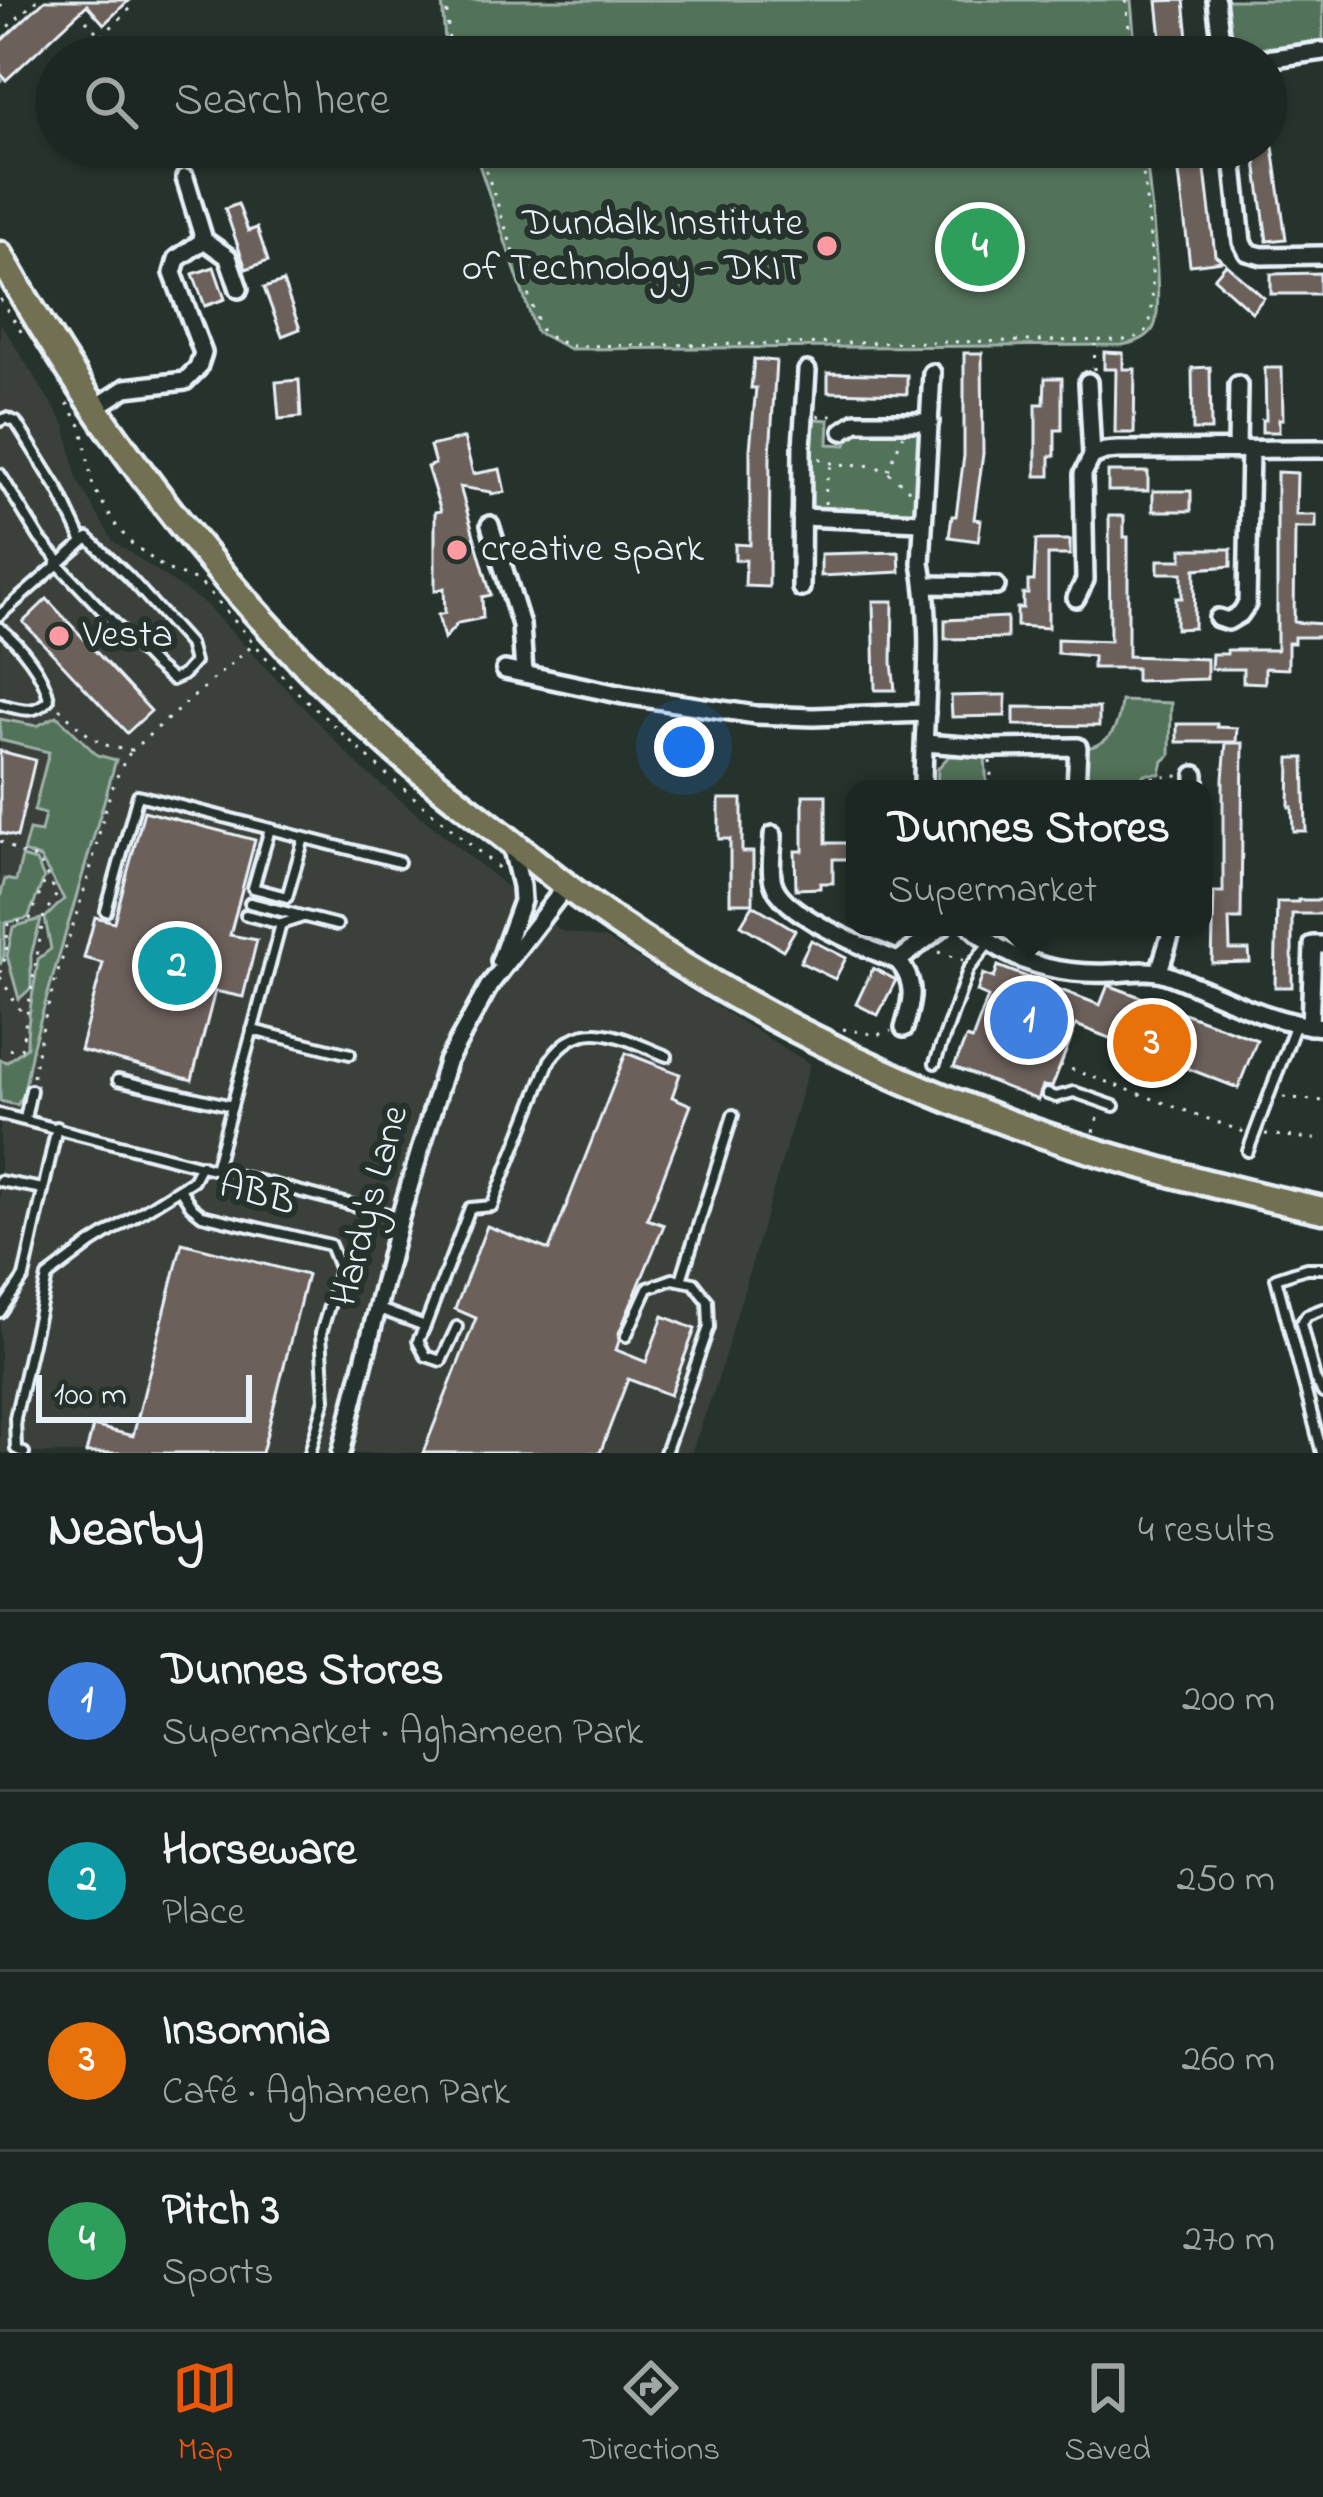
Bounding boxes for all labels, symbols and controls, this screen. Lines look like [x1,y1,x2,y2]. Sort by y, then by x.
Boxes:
search box [36,36,1287,168]
icon: search [78,69,144,135]
text: Search here [174,69,390,135]
place label: Dundalk Institute of Technology - DKIT [462,196,804,298]
pin: 4 [941,202,1019,292]
marker: Dundalk Institute of Technology - DKIT [814,233,840,259]
place label: creative spark [481,522,705,579]
marker: creative spark [444,537,470,563]
place label: Vesta [82,608,173,665]
marker: Vesta [46,623,72,649]
your location [654,717,714,777]
popup [846,780,1212,936]
text: Dunnes Stores [888,797,1170,863]
text: Supermarket [888,863,1097,920]
pin: 2 [138,921,216,1011]
pin: 1 [990,975,1068,1065]
pin: 3 [1113,998,1191,1088]
street label: Hardy's Lane [317,1099,425,1313]
street label: ABB [213,1158,301,1232]
scale bar [36,1369,252,1422]
text: 100 m [54,1372,127,1420]
text: Nearby [48,1494,204,1569]
text: 4 results [1138,1503,1275,1560]
text: Dunnes Stores [162,1639,444,1705]
text: 1 [81,1672,93,1729]
text: 200 m [1182,1672,1275,1729]
text: Supermarket · Aghameen Park [162,1705,643,1762]
text: Horseware [162,1819,357,1885]
text: 2 [77,1852,97,1909]
text: 250 m [1176,1852,1275,1909]
text: Place [162,1885,245,1942]
text: Insomnia [162,1999,331,2065]
text: 3 [79,2032,95,2089]
text: 260 m [1182,2032,1275,2089]
text: Café · Aghameen Park [162,2065,510,2122]
text: Pitch 3 [162,2179,280,2245]
text: 4 [79,2212,95,2269]
text: 270 m [1183,2212,1275,2269]
text: Sports [162,2245,274,2302]
tab: Map [172,2355,238,2475]
tab: Directions [583,2355,720,2475]
tab: Saved [1065,2355,1151,2475]

